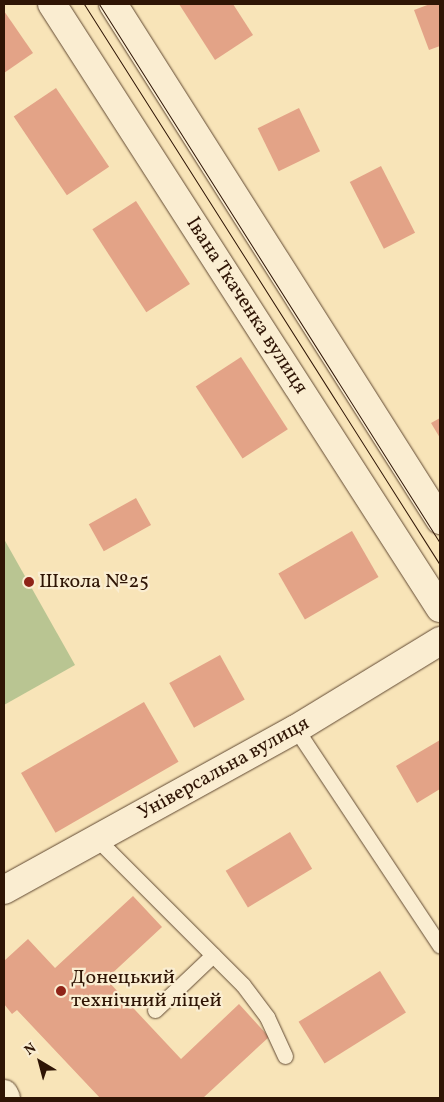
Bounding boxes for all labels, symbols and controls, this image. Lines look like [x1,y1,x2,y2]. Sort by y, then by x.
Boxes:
street label: Івана Ткаченка вулиця [180,213,312,399]
place label: Школа №25 [39,570,149,594]
marker: Школа №25 [23,576,35,588]
street label: Універсальна вулиця [134,712,314,826]
place label: Донецький технічний ліцей [71,967,222,1014]
marker: Донецький технічний ліцей [55,985,67,997]
north arrow [15,1037,65,1087]
text: N [21,1039,40,1060]

